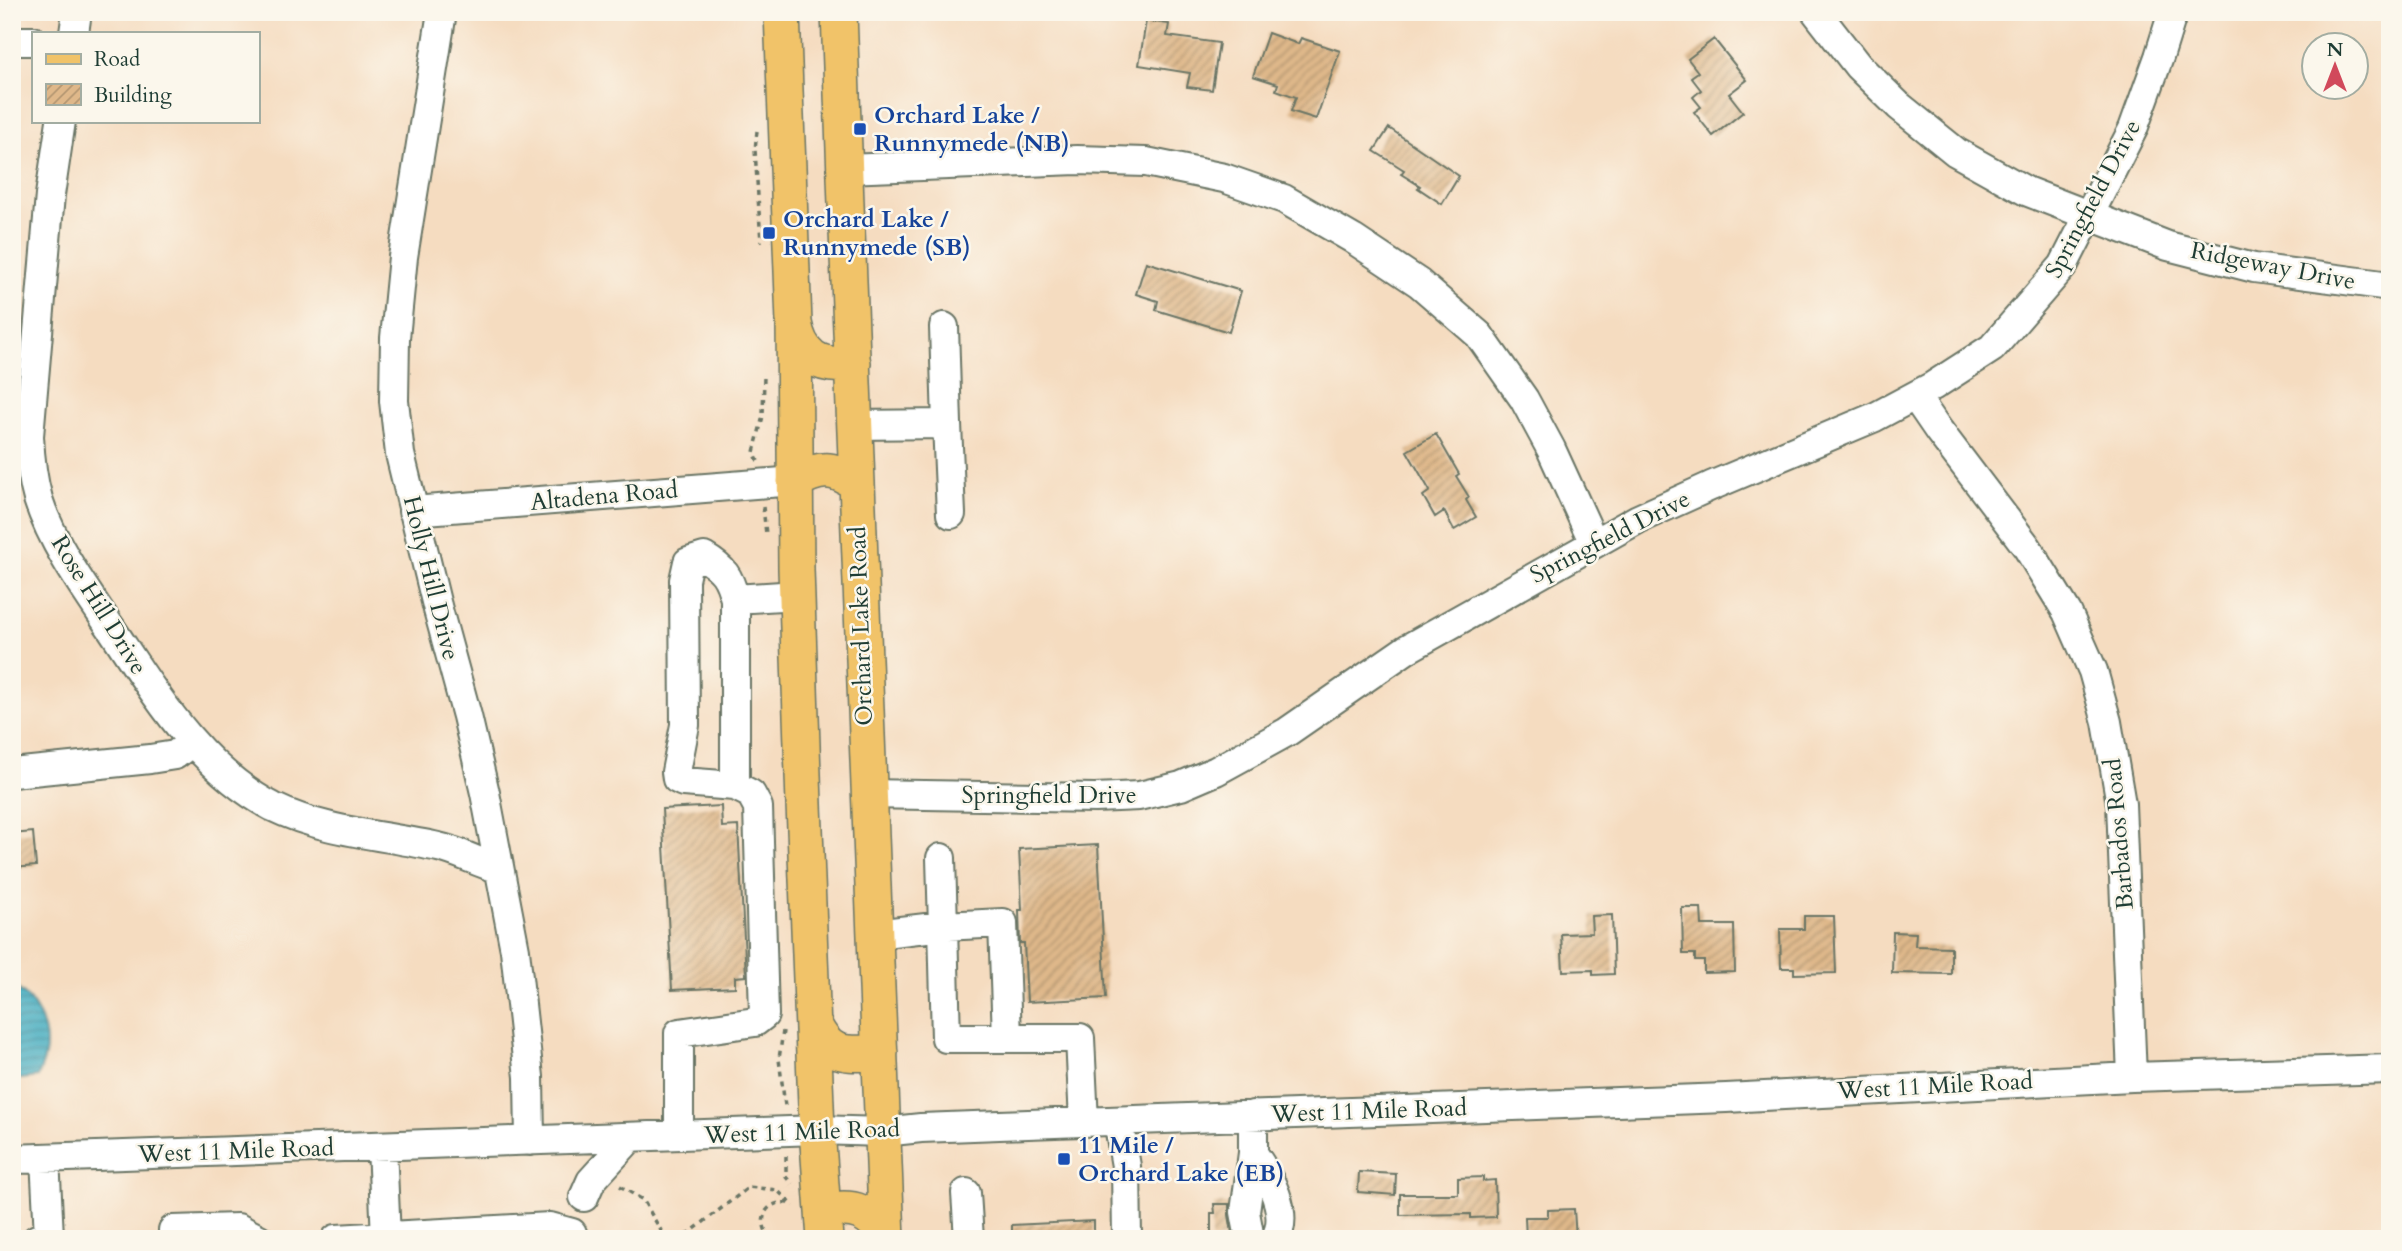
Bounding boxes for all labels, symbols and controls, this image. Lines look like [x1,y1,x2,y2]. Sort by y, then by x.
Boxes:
legend [32,32,259,122]
north arrow [2300,32,2370,102]
text: N [2327,37,2344,63]
text: Road [94,45,140,74]
text: Building [94,81,172,110]
place label: Orchard Lake / Runnymede (NB) [874,99,1070,160]
street label: Springfield Drive [2037,114,2149,284]
marker: Orchard Lake / Runnymede (NB) [852,121,868,137]
place label: Orchard Lake / Runnymede (SB) [783,203,971,264]
marker: Orchard Lake / Runnymede (SB) [761,225,777,241]
street label: Ridgeway Drive [2188,234,2358,298]
street label: Altadena Road [529,473,679,519]
street label: Springfield Drive [1524,483,1696,591]
street label: Holly Hill Drive [395,493,467,663]
street label: Orchard Lake Road [841,525,881,726]
street label: Rose Hill Drive [43,529,155,681]
street label: Barbados Road [2096,757,2142,911]
street label: Springfield Drive [961,779,1137,812]
street label: West 11 Mile Road [1835,1064,2034,1108]
street label: West 11 Mile Road [1269,1091,1468,1131]
street label: West 11 Mile Road [702,1112,901,1152]
place label: 11 Mile / Orchard Lake (EB) [1078,1129,1284,1190]
street label: West 11 Mile Road [136,1131,335,1171]
marker: 11 Mile / Orchard Lake (EB) [1056,1151,1072,1167]

